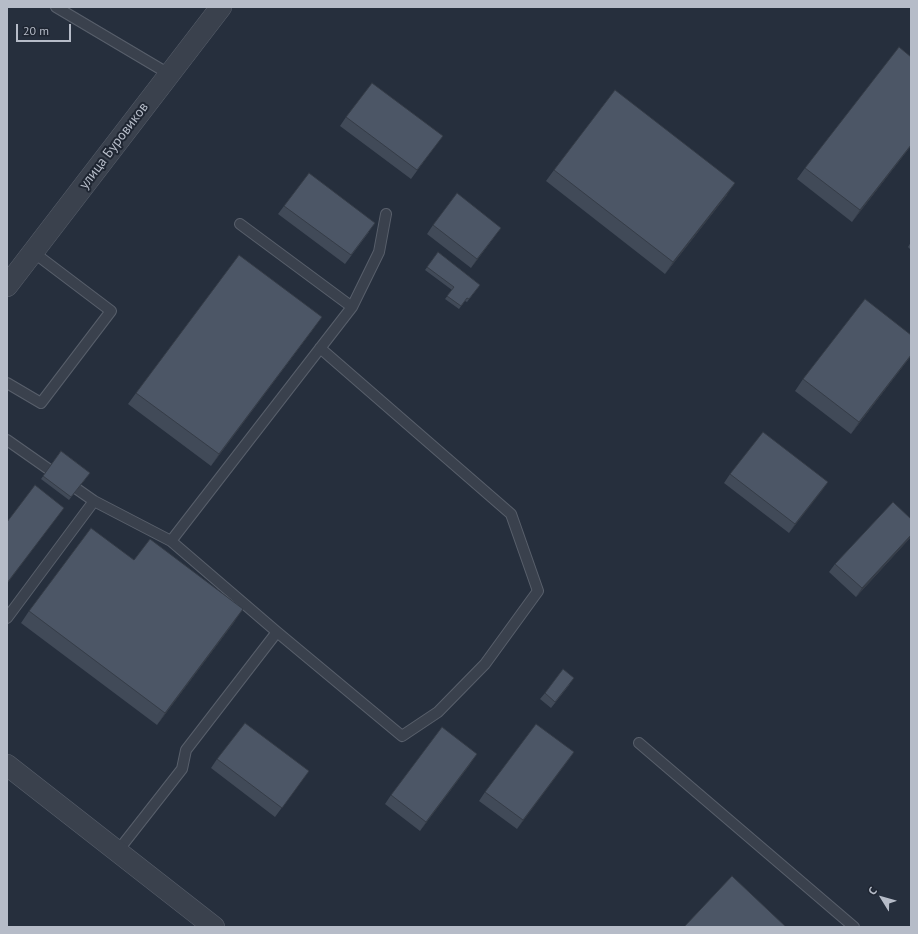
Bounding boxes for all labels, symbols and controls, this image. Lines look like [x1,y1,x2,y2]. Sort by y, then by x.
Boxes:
scale bar [18,16,73,42]
text: 20 m [23,23,49,38]
street label: улица Буровиков [76,99,152,193]
north arrow [862,878,902,918]
text: С [865,884,880,897]

